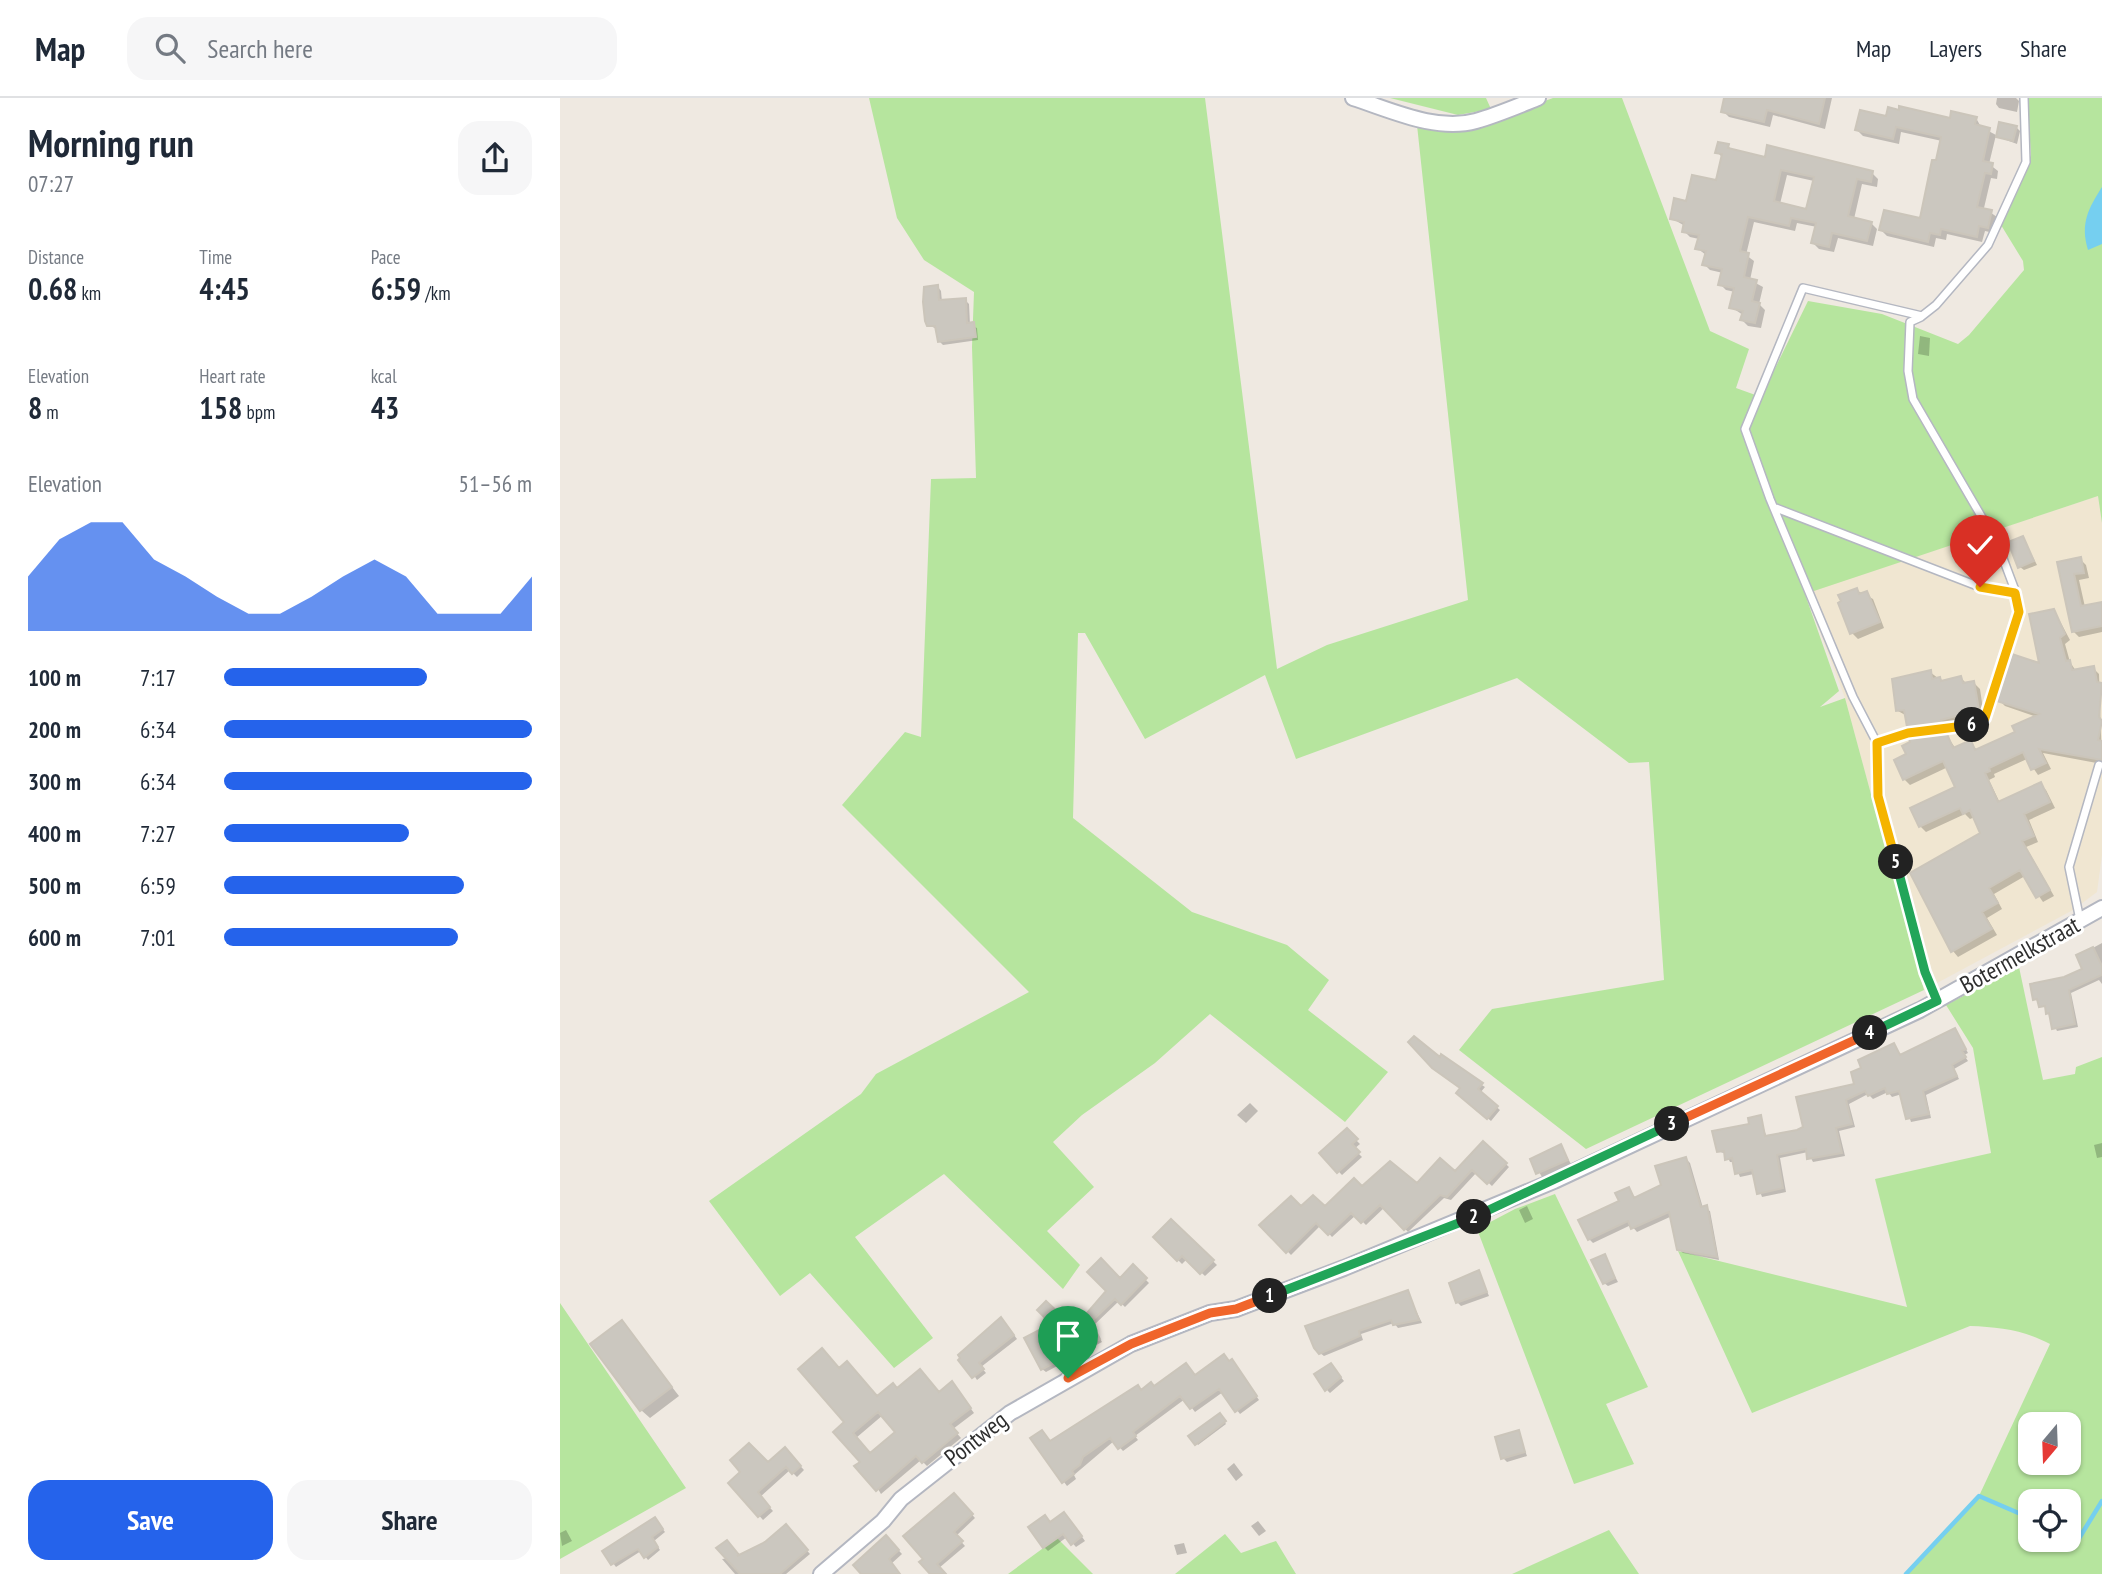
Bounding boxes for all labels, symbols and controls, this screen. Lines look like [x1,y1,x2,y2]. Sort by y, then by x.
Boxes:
search box [127,17,617,80]
text: Map [35,27,85,70]
icon: search [151,29,189,67]
text: Search here [207,32,313,65]
text: Map [1856,33,1891,64]
text: Layers [1929,33,1982,64]
text: Share [2020,33,2067,64]
text: Morning run [28,118,194,167]
button: share [458,121,532,195]
text: 07:27 [28,169,74,198]
text: Distance [28,245,84,269]
text: Time [199,245,232,269]
text: Pace [371,245,401,269]
text: 0.68 [28,269,77,308]
text: 4:45 [199,269,250,308]
text: 6:59 [371,269,421,308]
text: km [77,281,101,305]
text: /km [421,281,451,305]
text: Elevation [28,364,89,388]
text: Heart rate [199,364,266,388]
text: kcal [371,364,397,388]
text: 8 [28,388,42,427]
text: 158 [199,388,242,427]
text: 43 [371,388,399,427]
text: m [42,400,59,424]
text: bpm [242,400,275,424]
text: Elevation [28,469,102,498]
text: 51–56 m [459,469,532,498]
pin [1950,515,2010,587]
icon: check [1961,526,1999,564]
text: 100 m [28,663,81,692]
text: 7:17 [140,663,176,692]
pin: 6 [1954,708,1990,742]
text: 6 [1967,712,1976,736]
text: 200 m [28,715,81,744]
text: 6:34 [140,715,176,744]
text: 300 m [28,767,81,796]
text: 6:34 [140,767,176,796]
text: 400 m [28,819,81,848]
text: 7:27 [140,819,176,848]
pin: 5 [1878,844,1914,880]
text: 5 [1891,849,1900,873]
text: 500 m [28,871,81,900]
text: 6:59 [140,871,176,900]
street label: Botermelkstraat [1954,909,2085,1000]
text: 600 m [28,923,81,952]
text: 7:01 [140,923,176,952]
pin: 4 [1852,1016,1888,1051]
text: 4 [1865,1020,1874,1044]
pin: 3 [1654,1107,1690,1142]
text: 3 [1667,1111,1676,1135]
pin: 2 [1457,1200,1492,1234]
text: 2 [1469,1204,1478,1228]
pin: 1 [1252,1278,1288,1314]
text: 1 [1265,1283,1274,1307]
pin [1038,1306,1098,1378]
icon: arrive [1049,1317,1087,1355]
street label: Pontweg [938,1404,1013,1473]
north arrow [2018,1412,2081,1475]
map controls [2018,1412,2081,1552]
button: Save [28,1480,273,1560]
button: Share [287,1480,532,1560]
button: locate [2018,1489,2081,1552]

